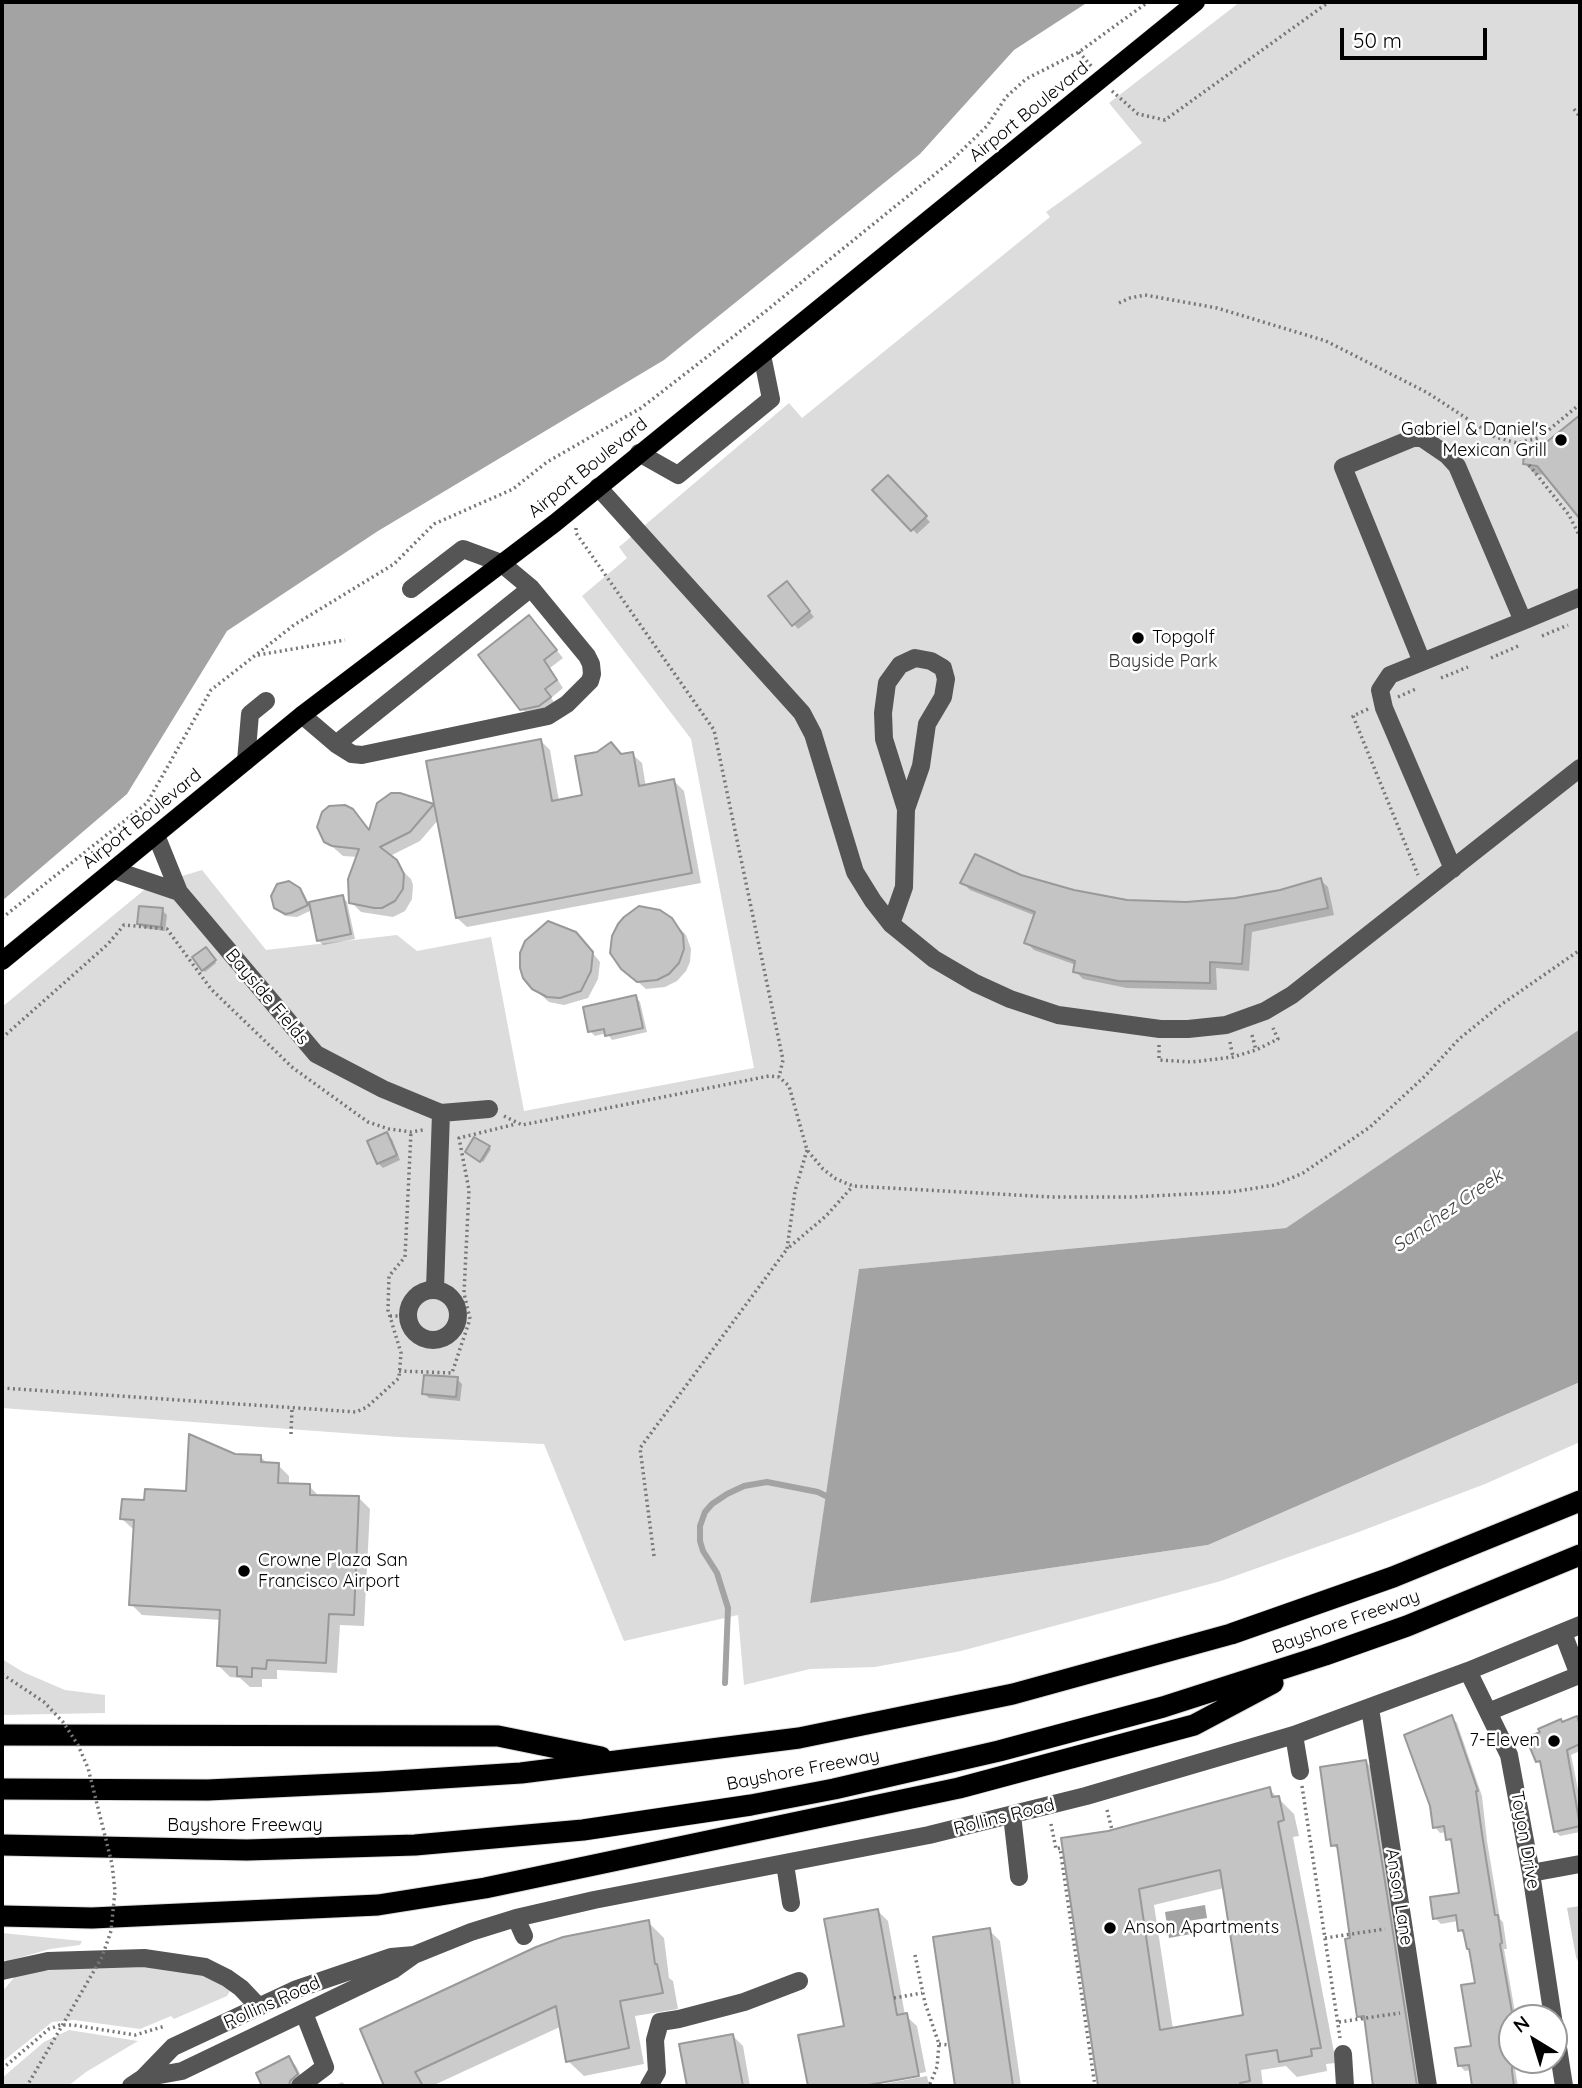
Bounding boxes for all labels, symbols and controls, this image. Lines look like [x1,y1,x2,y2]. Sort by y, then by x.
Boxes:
scale bar [1344,14,1491,58]
text: 50 m [1353,27,1402,53]
street label: Airport Boulevard [965,57,1093,167]
street label: Airport Boulevard [524,413,652,523]
place label: Gabriel & Daniel's Mexican Grill [1401,419,1547,462]
marker: Gabriel & Daniel's Mexican Grill [1553,432,1569,448]
place label: Topgolf [1152,627,1215,649]
marker: Topgolf [1130,630,1146,646]
park label: Bayside Park [1108,651,1218,673]
street label: Airport Boulevard [78,764,206,874]
street label: Bayside Fields [221,945,313,1049]
water label: Sanchez Creek [1388,1164,1508,1258]
place label: Crowne Plaza San Francisco Airport [258,1550,408,1592]
marker: Crowne Plaza San Francisco Airport [236,1563,252,1579]
street label: Bayshore Freeway [1269,1585,1423,1659]
place label: 7-Eleven [1469,1730,1540,1752]
marker: 7-Eleven [1546,1733,1562,1749]
street label: Bayshore Freeway [725,1745,881,1795]
street label: Toyon Drive [1506,1789,1544,1891]
street label: Rollins Road [951,1794,1057,1840]
street label: Bayshore Freeway [167,1815,323,1837]
street label: Anson Lane [1381,1847,1417,1947]
place label: Anson Apartments [1124,1917,1279,1939]
marker: Anson Apartments [1102,1920,1118,1936]
street label: Rollins Road [220,1972,324,2034]
north arrow [1498,2004,1568,2074]
text: N [1508,2010,1534,2038]

